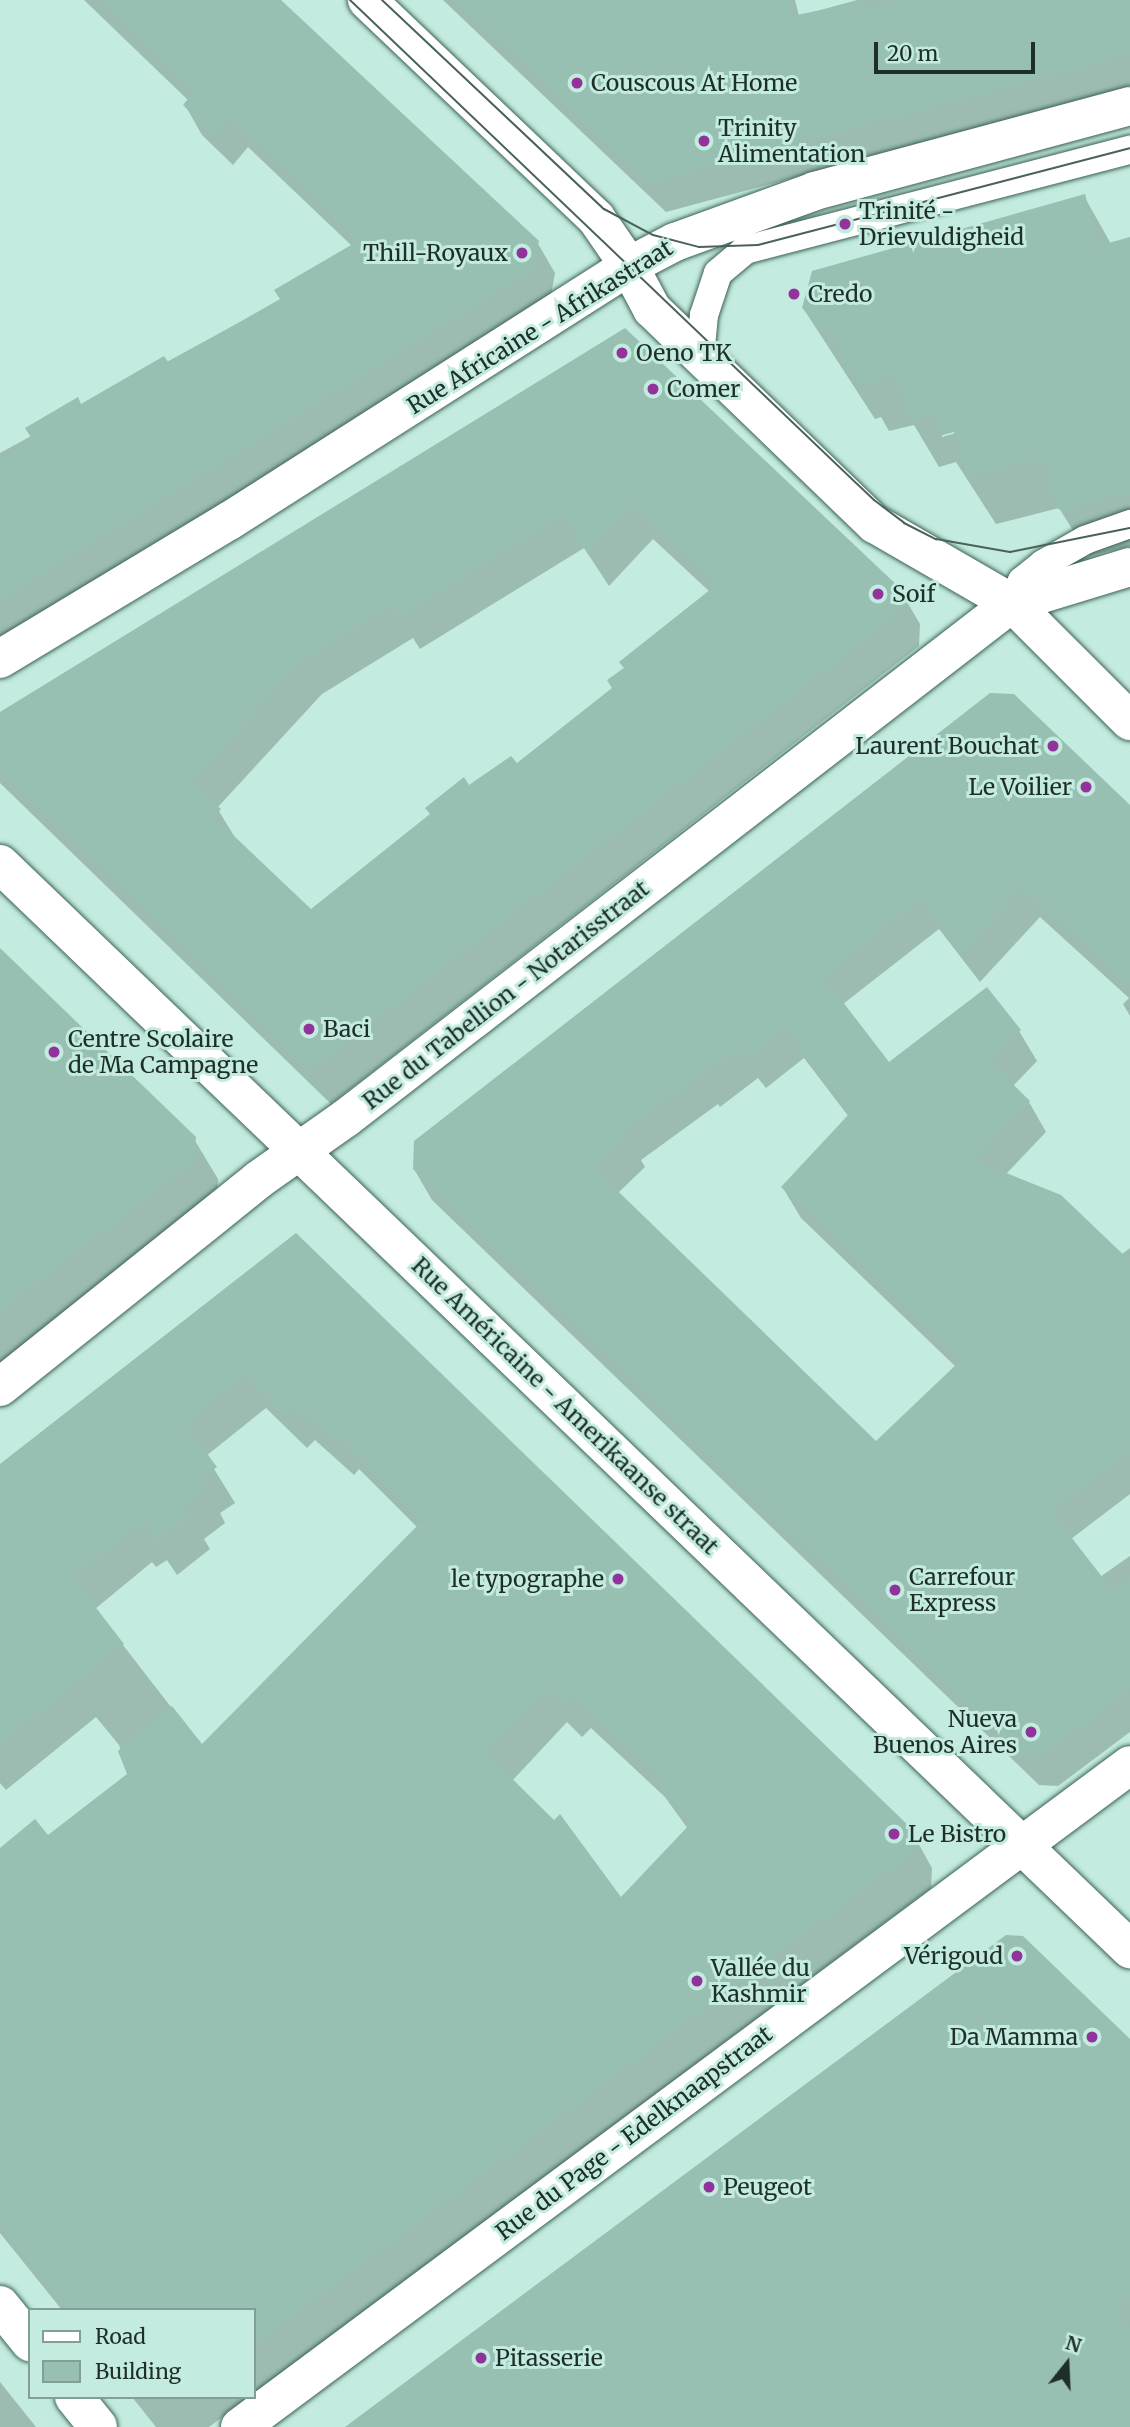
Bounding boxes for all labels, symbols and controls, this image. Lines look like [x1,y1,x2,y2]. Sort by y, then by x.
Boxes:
scale bar [878,28,1039,72]
text: 20 m [887,40,938,67]
place label: Couscous At Home [591,69,797,97]
marker: Couscous At Home [569,75,585,91]
place label: Trinity Alimentation [718,114,865,168]
marker: Trinity Alimentation [696,133,712,149]
place label: Trinité - Drievuldigheid [859,197,1024,251]
marker: Trinité - Drievuldigheid [837,216,853,232]
street label: Rue Africaine - Afrikastraat [402,234,678,420]
place label: Thill-Royaux [363,239,508,267]
marker: Thill-Royaux [514,245,530,261]
place label: Credo [808,280,872,308]
marker: Credo [786,286,802,302]
place label: Oeno TK [636,339,732,367]
marker: Oeno TK [614,345,630,361]
place label: Comer [667,375,740,403]
marker: Comer [645,381,661,397]
place label: Soif [892,580,935,608]
marker: Soif [870,586,886,602]
place label: Laurent Bouchat [855,732,1039,760]
marker: Laurent Bouchat [1045,738,1061,754]
place label: Le Voilier [968,773,1072,801]
marker: Le Voilier [1078,779,1094,795]
street label: Rue du Tabellion - Notarisstraat [357,875,655,1115]
place label: Baci [323,1015,370,1043]
marker: Baci [301,1021,317,1037]
place label: Centre Scolaire de Ma Campagne [68,1025,258,1079]
marker: Centre Scolaire de Ma Campagne [46,1044,62,1060]
street label: Rue Américaine - Amerikaanse straat [406,1252,724,1560]
place label: Carrefour Express [909,1563,1015,1617]
place label: le typographe [451,1565,604,1593]
marker: le typographe [610,1571,626,1587]
marker: Carrefour Express [887,1582,903,1598]
place label: Nueva Buenos Aires [873,1705,1017,1759]
marker: Nueva Buenos Aires [1023,1724,1039,1740]
place label: Le Bistro [908,1820,1006,1848]
marker: Le Bistro [886,1826,902,1842]
place label: Vérigoud [904,1942,1003,1970]
marker: Vérigoud [1009,1948,1025,1964]
place label: Vallée du Kashmir [711,1954,810,2008]
marker: Vallée du Kashmir [689,1973,705,1989]
street label: Rue du Page - Edelknaapstraat [490,2020,778,2246]
place label: Da Mamma [950,2023,1078,2051]
marker: Da Mamma [1084,2029,1100,2045]
place label: Peugeot [723,2173,812,2201]
marker: Peugeot [701,2179,717,2195]
legend [28,2308,256,2399]
text: Road [95,2323,146,2350]
north arrow [1032,2329,1102,2399]
text: N [1063,2330,1084,2358]
place label: Pitasserie [495,2344,603,2372]
marker: Pitasserie [473,2350,489,2366]
text: Building [95,2358,181,2385]

